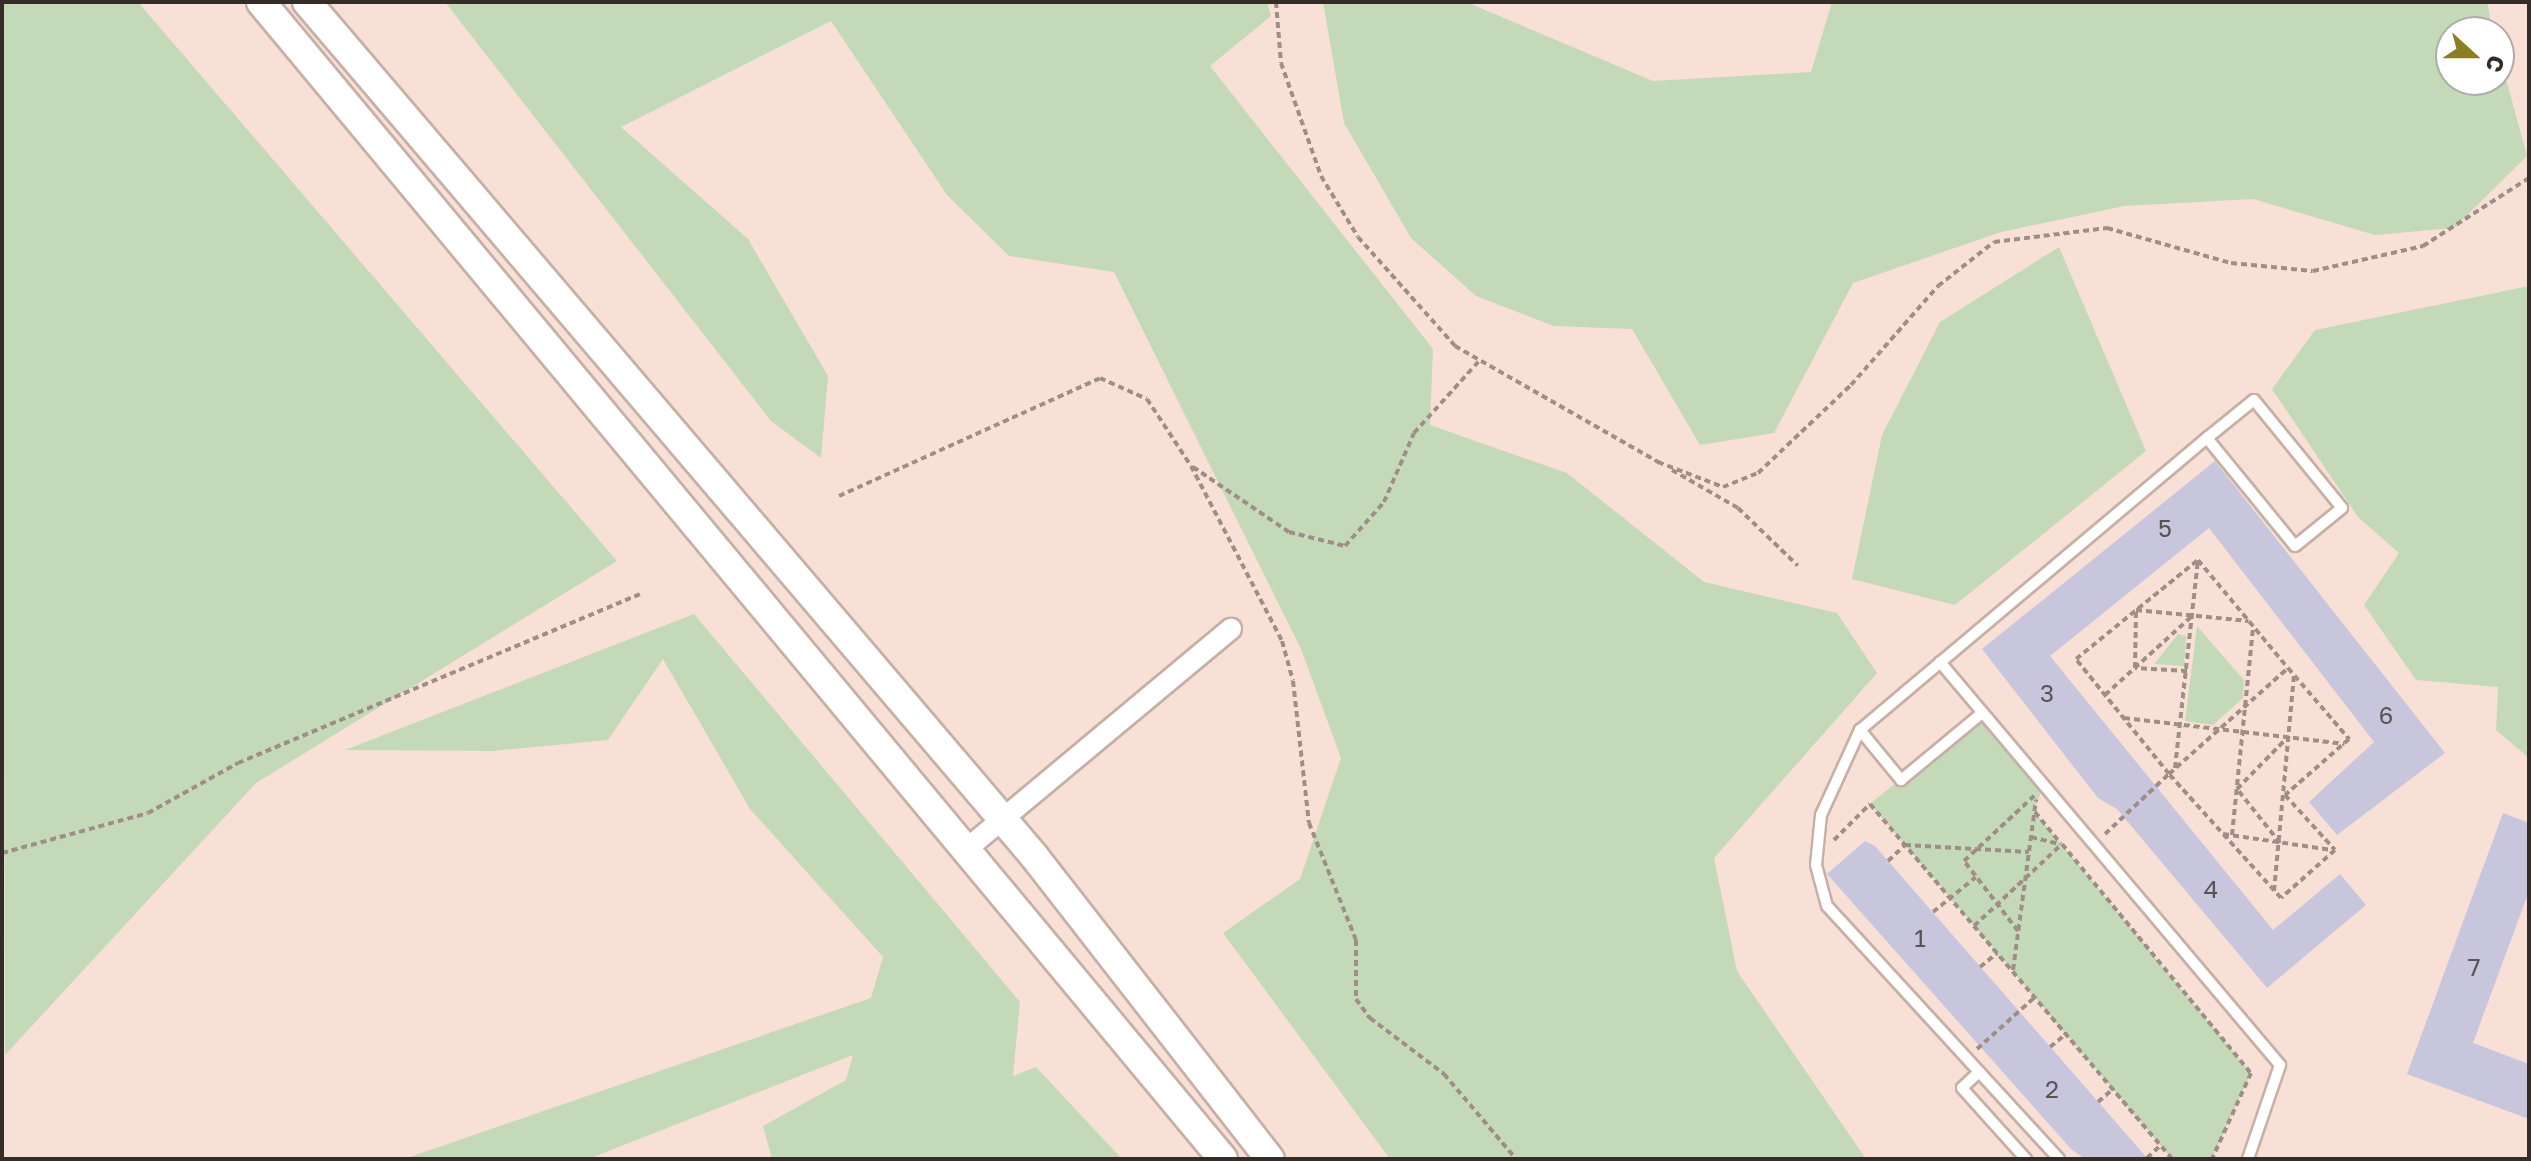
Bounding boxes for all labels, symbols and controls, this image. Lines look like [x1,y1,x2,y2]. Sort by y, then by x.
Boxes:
north arrow [2435,16,2515,96]
text: С [2481,52,2511,76]
house number: 5 [2158,514,2172,542]
house number: 3 [2040,679,2054,707]
house number: 6 [2379,701,2393,729]
house number: 4 [2204,875,2218,903]
house number: 1 [1914,924,1926,952]
house number: 7 [2468,953,2480,981]
house number: 2 [2045,1075,2059,1103]

